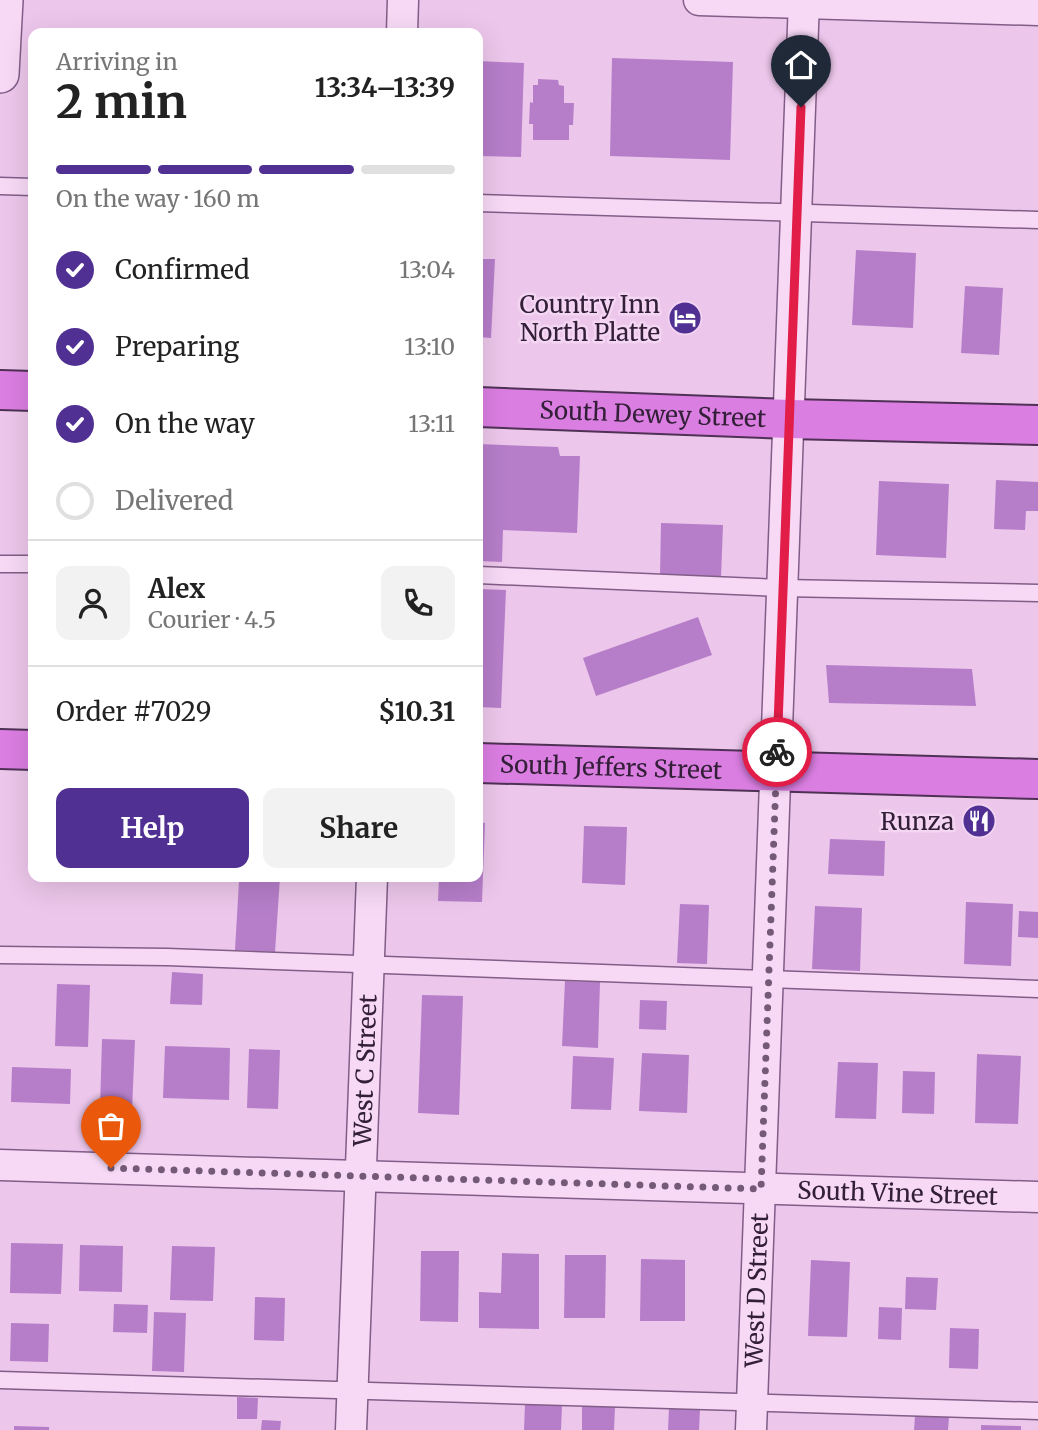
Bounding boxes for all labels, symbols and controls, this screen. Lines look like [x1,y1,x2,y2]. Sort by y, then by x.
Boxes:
pin [771,35,831,107]
icon: home [782,46,820,84]
text: Arriving in [56,47,178,76]
text: 13:34–13:39 [315,71,455,104]
text: 2 min [56,73,187,131]
text: On the way · 160 m [56,184,260,213]
icon: check [56,251,94,289]
text: Confirmed [115,253,250,286]
text: 13:04 [399,255,455,284]
place label: Country Inn North Platte [519,289,660,348]
hotel icon: Country Inn North Platte [666,299,704,337]
icon: check [56,328,94,366]
text: Preparing [115,330,239,363]
text: 13:10 [404,332,455,361]
street label: South Dewey Street [539,394,767,434]
icon: check [56,405,94,443]
text: On the way [115,407,255,440]
text: 13:11 [408,409,455,438]
text: Delivered [115,484,234,517]
button: person [56,566,130,640]
button: phone [381,566,455,640]
text: Alex [148,572,205,605]
text: Courier · 4.5 [148,605,276,634]
text: Order #7029 [56,695,211,728]
text: $10.31 [378,695,455,728]
courier [742,717,812,787]
icon: bike [758,733,796,771]
street label: South Jeffers Street [499,748,723,785]
button: Help [56,788,249,868]
button: Share [263,788,455,868]
restaurant icon: Runza [960,802,998,840]
place label: Runza [880,806,954,837]
street label: West C Street [346,993,383,1148]
pin [81,1096,141,1168]
icon: bag [92,1107,130,1145]
street label: South Vine Street [797,1174,999,1211]
street label: West D Street [738,1211,775,1369]

